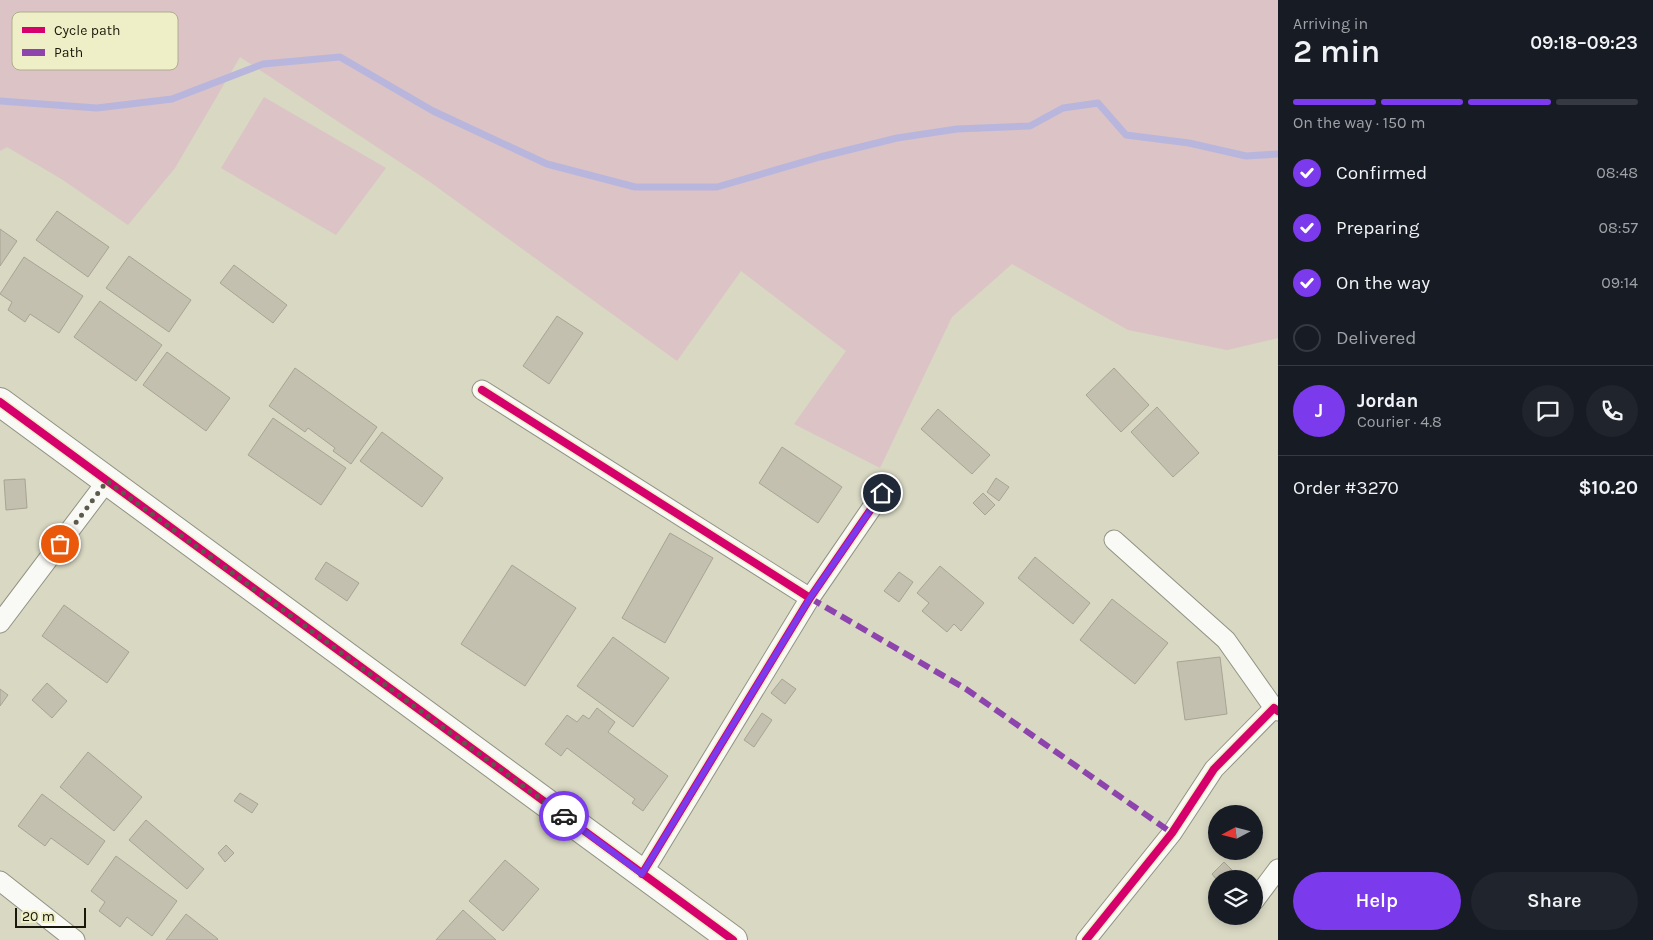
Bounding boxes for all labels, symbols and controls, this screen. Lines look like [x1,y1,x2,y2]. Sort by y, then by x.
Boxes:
legend [12,12,178,70]
text: Arriving in [1293,14,1368,33]
text: Cycle path [54,22,120,39]
text: 09:18–09:23 [1530,32,1638,54]
text: 2 min [1293,33,1380,70]
text: Path [54,44,83,61]
text: On the way · 150 m [1293,113,1425,132]
icon: check [1293,159,1321,187]
text: Confirmed [1336,162,1427,184]
text: 08:48 [1596,163,1638,182]
icon: check [1293,214,1321,242]
text: Preparing [1336,217,1419,239]
text: 08:57 [1598,218,1638,237]
icon: check [1293,269,1321,297]
text: On the way [1336,272,1430,294]
text: 09:14 [1601,273,1638,292]
text: Delivered [1336,327,1416,349]
button: chat [1522,385,1574,437]
button: phone [1586,385,1638,437]
text: Jordan [1357,390,1418,412]
text: J [1315,400,1323,422]
text: Courier · 4.8 [1357,412,1442,431]
pin [861,472,903,514]
text: Order #3270 [1293,477,1399,499]
text: $10.20 [1579,477,1638,499]
icon: home [868,479,896,507]
pin [39,523,81,565]
icon: bag [46,530,74,558]
courier [539,791,589,841]
icon: car [550,802,578,830]
north arrow [1208,805,1262,860]
map controls [1208,805,1263,925]
button: layers [1208,870,1263,925]
button: Help [1293,872,1461,930]
button: Share [1471,872,1638,930]
scale bar [15,905,86,928]
text: 20 m [22,908,55,925]

